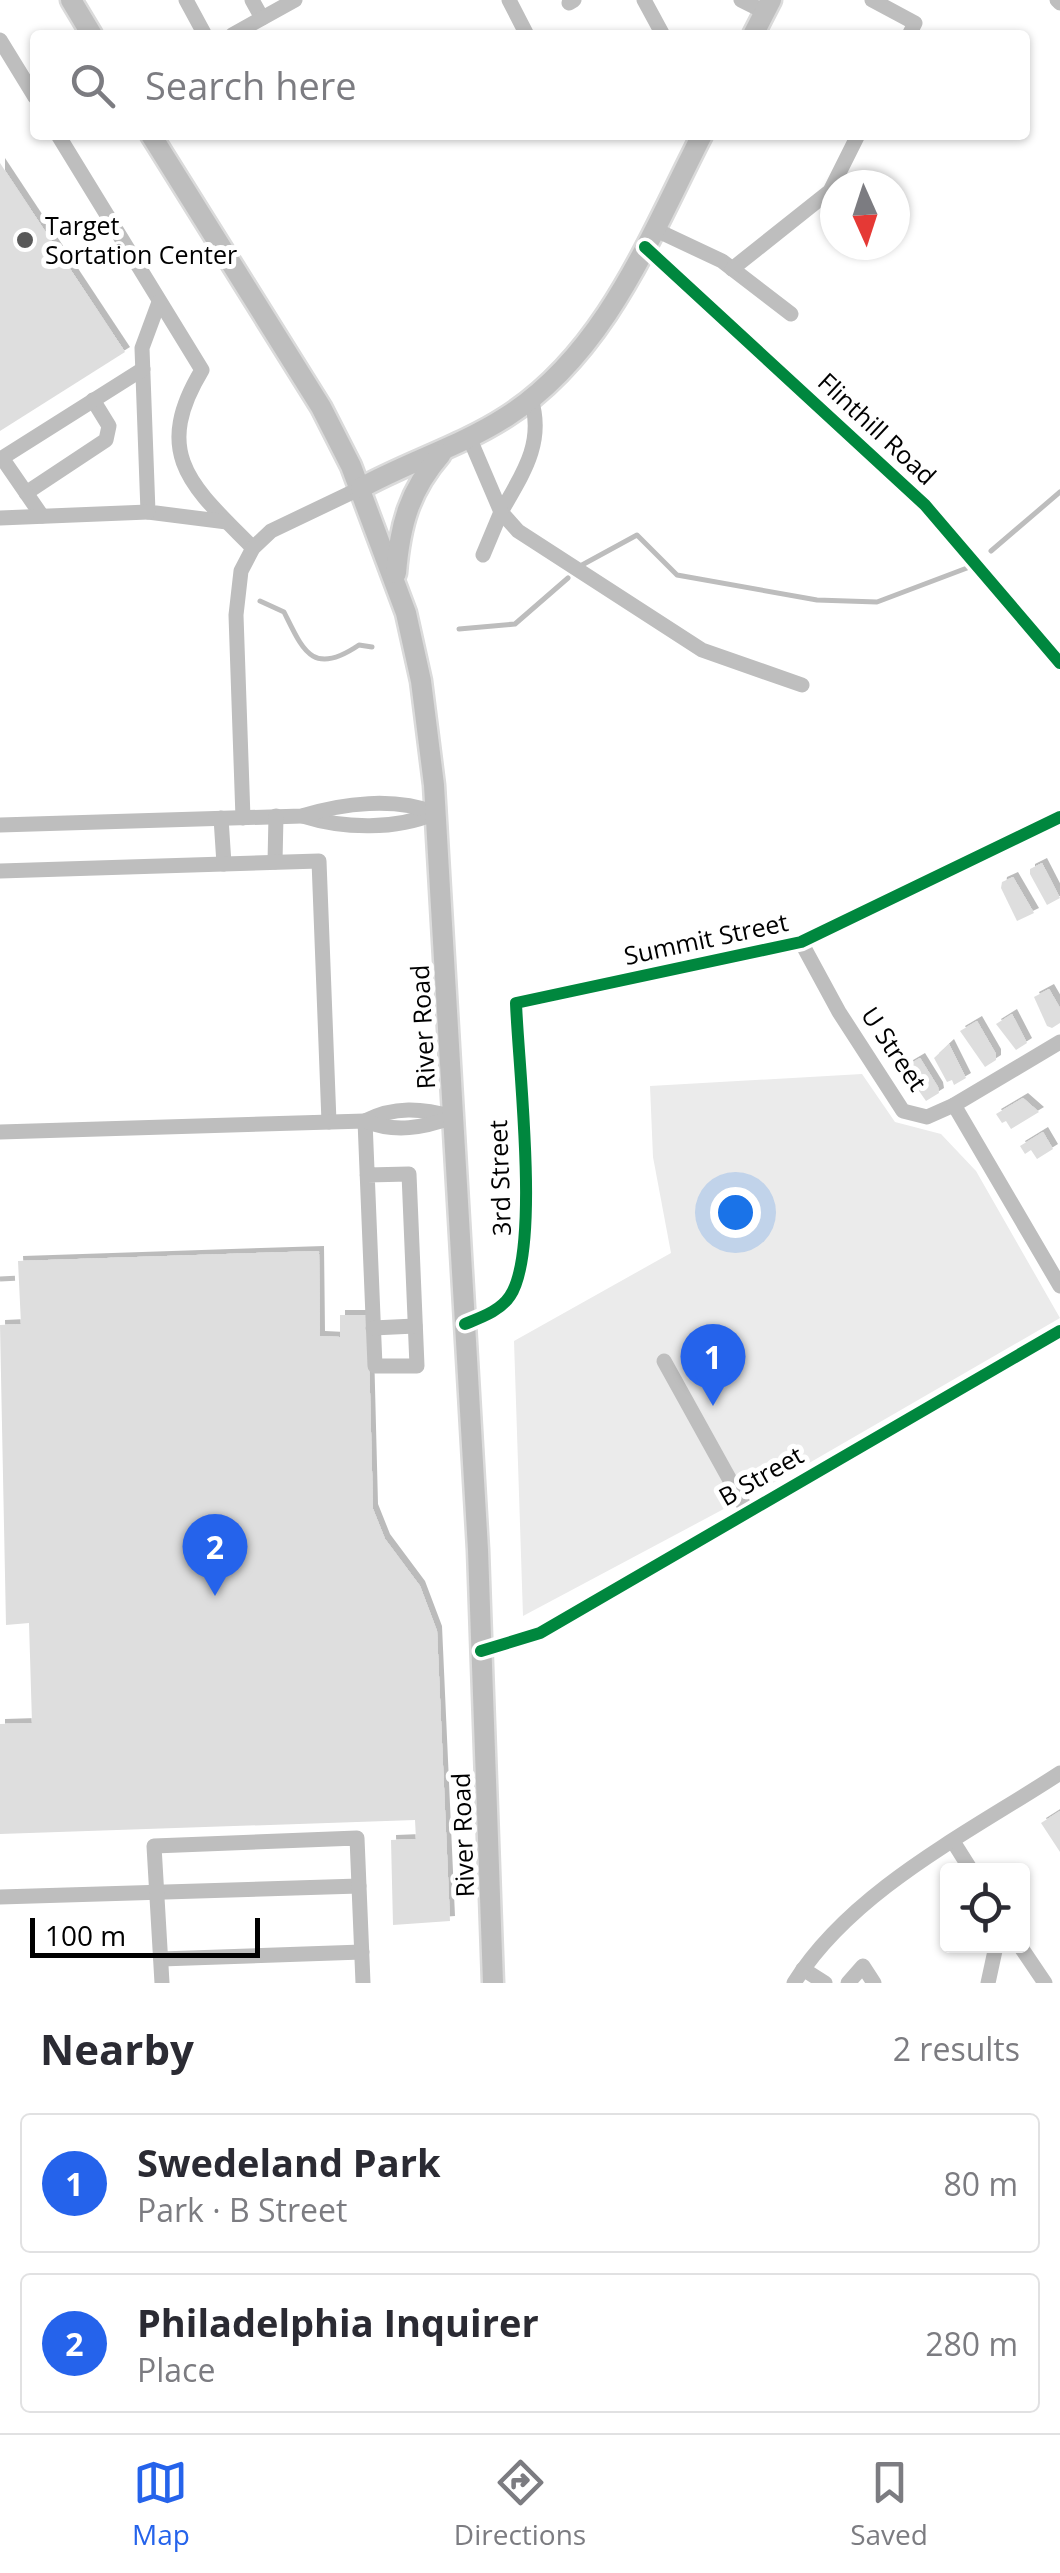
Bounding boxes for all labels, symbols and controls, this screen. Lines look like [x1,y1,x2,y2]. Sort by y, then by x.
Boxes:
search box [30,30,1030,140]
icon: search [65,58,120,113]
text: Search here [145,59,357,111]
north arrow [820,170,910,260]
place label: Target Sortation Center [45,208,237,271]
marker: Target Sortation Center [14,229,36,251]
street label: Flinthill Road [811,365,944,492]
street label: Summit Street [621,904,791,972]
street label: River Road [402,964,442,1090]
street label: U Street [854,1000,935,1097]
street label: 3rd Street [480,1119,518,1237]
your location [710,1187,761,1238]
pin: 1 [680,1324,746,1406]
street label: B Street [712,1437,809,1513]
pin: 2 [182,1514,248,1596]
street label: River Road [443,1772,481,1898]
map controls [940,1863,1030,1953]
button: locate [940,1863,1030,1953]
scale bar [30,1913,260,1958]
text: 100 m [45,1916,126,1954]
text: Nearby [40,2020,194,2077]
text: 2 results [893,2027,1020,2070]
text: Swedeland Park [137,2136,440,2188]
text: 1 [65,2162,84,2205]
text: 80 m [943,2162,1018,2205]
text: Park · B Street [137,2188,347,2231]
text: Philadelphia Inquirer [137,2296,539,2348]
text: 2 [65,2322,84,2365]
text: 280 m [925,2322,1018,2365]
text: Place [137,2348,215,2391]
tab: Map [132,2455,190,2553]
tab: Directions [454,2455,586,2553]
tab: Saved [850,2455,928,2553]

